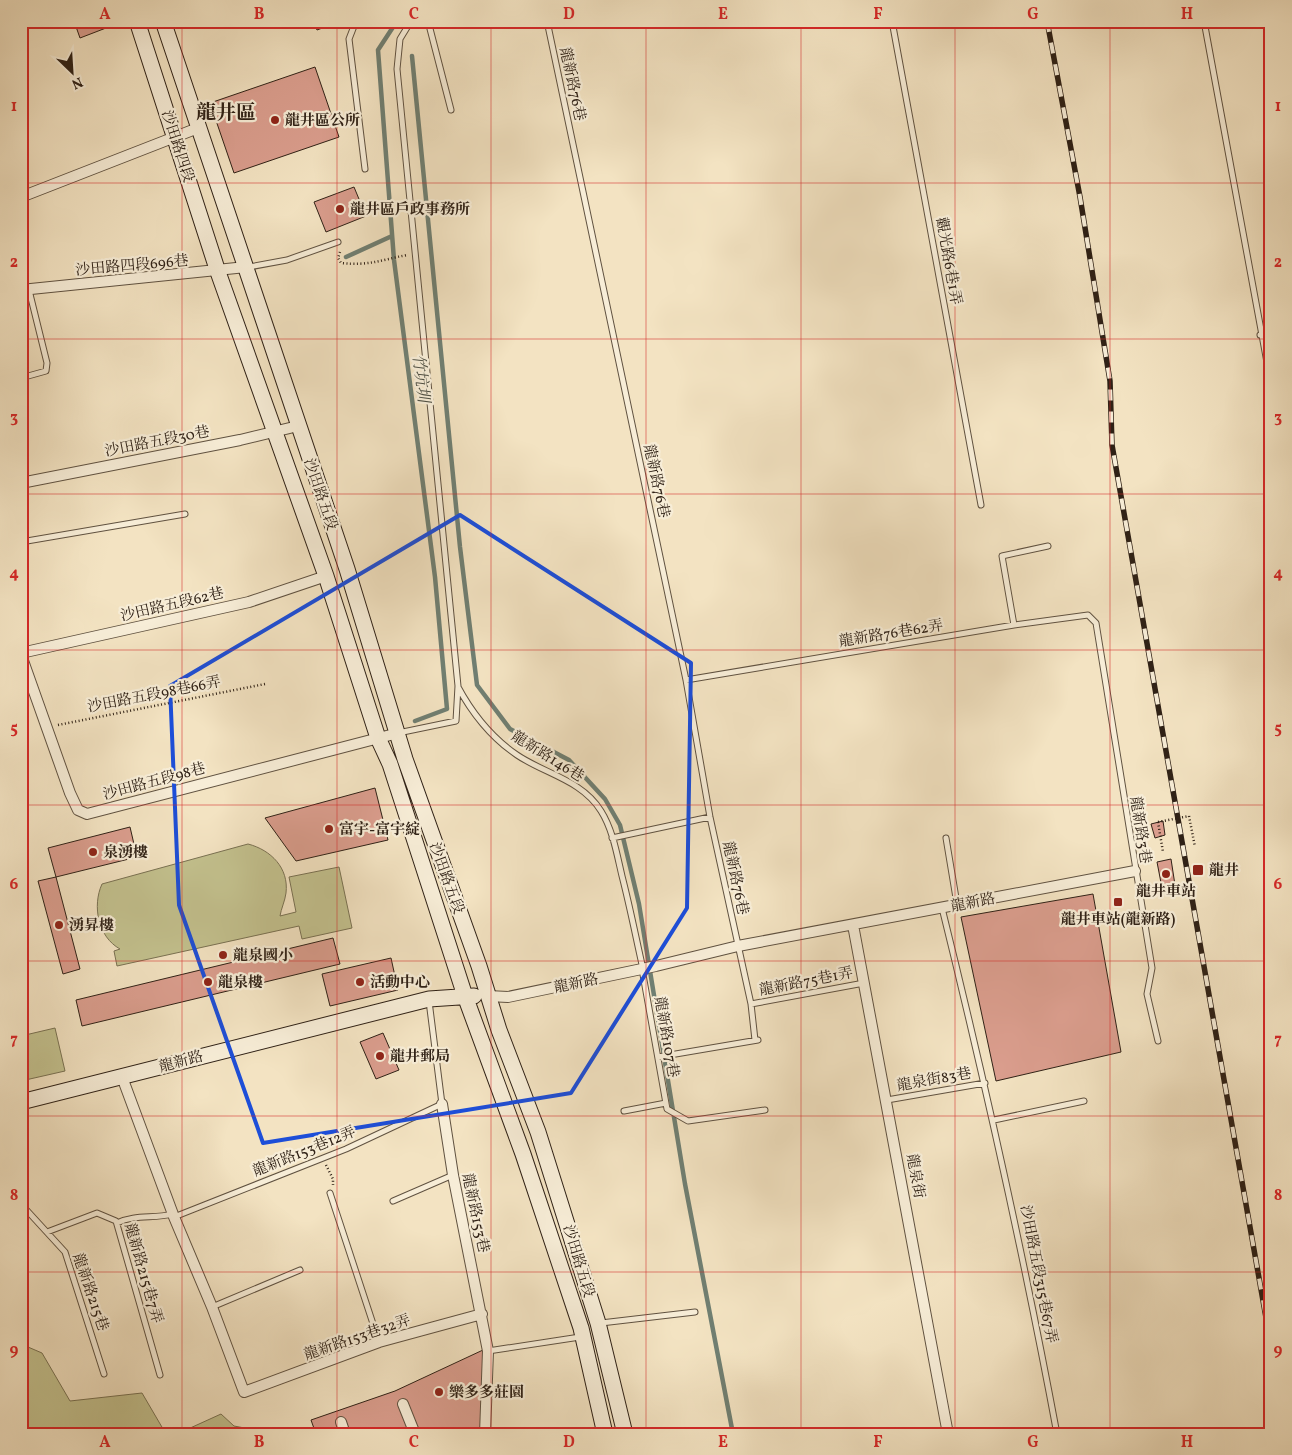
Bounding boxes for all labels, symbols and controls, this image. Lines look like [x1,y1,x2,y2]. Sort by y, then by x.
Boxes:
text: A [99,4,111,26]
text: B [254,4,265,26]
text: C [409,4,419,26]
text: D [563,4,575,26]
text: E [718,4,728,26]
text: F [873,4,883,26]
text: G [1027,4,1039,26]
text: H [1181,4,1193,26]
street label: 龍新路76巷 [553,46,590,123]
north arrow [48,48,98,98]
text: N [68,72,85,93]
text: 1 [11,96,17,118]
text: 1 [1275,96,1281,118]
district label: 龍井區 [196,100,256,128]
street label: 沙田路四段 [155,108,198,185]
place label: 龍井區公所 [285,111,360,132]
marker: 龍井區公所 [269,114,281,126]
place label: 龍井區戶政事務所 [350,200,470,221]
marker: 龍井區戶政事務所 [334,203,346,215]
street label: 觀光路6巷1弄 [930,216,966,307]
street label: 沙田路四段696巷 [75,251,190,282]
text: 2 [10,252,18,274]
text: 2 [1274,252,1282,274]
water label: 竹坑圳 [406,353,434,406]
text: 3 [10,407,18,429]
text: 3 [1274,407,1282,429]
street label: 沙田路五段30巷 [103,422,212,463]
street label: 龍新路76巷 [637,443,674,520]
street label: 沙田路五段 [297,456,342,533]
text: 4 [9,563,19,585]
text: 4 [1273,563,1283,585]
street label: 沙田路五段62巷 [119,583,226,628]
street label: 龍新路76巷62弄 [837,616,945,653]
street label: 沙田路五段98巷66弄 [86,672,223,719]
text: 5 [10,718,18,740]
text: 5 [1274,718,1282,740]
street label: 龍新路146巷 [507,727,588,788]
street label: 沙田路五段98巷 [101,759,208,806]
street label: 龍新路3巷 [1124,795,1155,865]
place label: 富宇-富宇綻 [339,820,420,841]
marker: 富宇-富宇綻 [323,823,335,835]
street label: 沙田路五段 [423,840,468,917]
street label: 龍新路76巷 [716,840,753,917]
place label: 泉湧樓 [103,843,148,864]
marker: 泉湧樓 [87,846,99,858]
place label: 龍井 [1209,861,1239,882]
marker: 龍井 [1191,863,1205,877]
marker: 龍井車站 [1160,868,1172,880]
text: 6 [10,874,19,896]
text: 6 [1274,874,1283,896]
place label: 龍井車站 [1136,882,1196,903]
street label: 龍新路 [949,889,997,918]
marker: 龍井車站(龍新路) [1112,896,1124,908]
place label: 龍井車站(龍新路) [1061,910,1175,931]
place label: 湧昇樓 [69,916,114,937]
marker: 湧昇樓 [53,919,65,931]
place label: 龍泉國小 [233,946,293,967]
marker: 龍泉國小 [217,949,229,961]
street label: 龍新路75巷1弄 [758,963,855,1002]
street label: 龍新路 [552,970,601,999]
place label: 龍泉樓 [218,973,263,994]
place label: 活動中心 [370,973,430,994]
marker: 龍泉樓 [202,976,214,988]
marker: 活動中心 [354,976,366,988]
street label: 龍新路107巷 [648,995,683,1080]
text: 7 [10,1029,18,1051]
text: 7 [1274,1029,1282,1051]
street label: 龍新路 [157,1046,206,1078]
place label: 龍井郵局 [390,1047,450,1068]
marker: 龍井郵局 [374,1050,386,1062]
street label: 龍泉街83巷 [895,1064,973,1097]
street label: 龍新路153巷12弄 [250,1122,359,1183]
street label: 龍泉街 [900,1152,929,1200]
street label: 龍新路153巷 [456,1172,493,1255]
text: 8 [10,1185,18,1207]
text: 8 [1274,1185,1282,1207]
street label: 沙田路五段315巷67弄 [1014,1203,1061,1345]
street label: 龍新路215巷7弄 [118,1221,167,1326]
street label: 沙田路五段 [557,1222,599,1300]
street label: 龍新路215巷 [66,1251,113,1334]
street label: 龍新路153巷32弄 [301,1310,414,1366]
text: 9 [10,1340,19,1362]
text: 9 [1274,1340,1283,1362]
place label: 樂多多莊園 [449,1383,524,1404]
marker: 樂多多莊園 [433,1386,445,1398]
text: A [99,1432,111,1454]
text: B [254,1432,265,1454]
text: C [409,1432,419,1454]
text: D [563,1432,575,1454]
text: E [718,1432,728,1454]
text: F [873,1432,883,1454]
text: G [1027,1432,1039,1454]
text: H [1181,1432,1193,1454]

